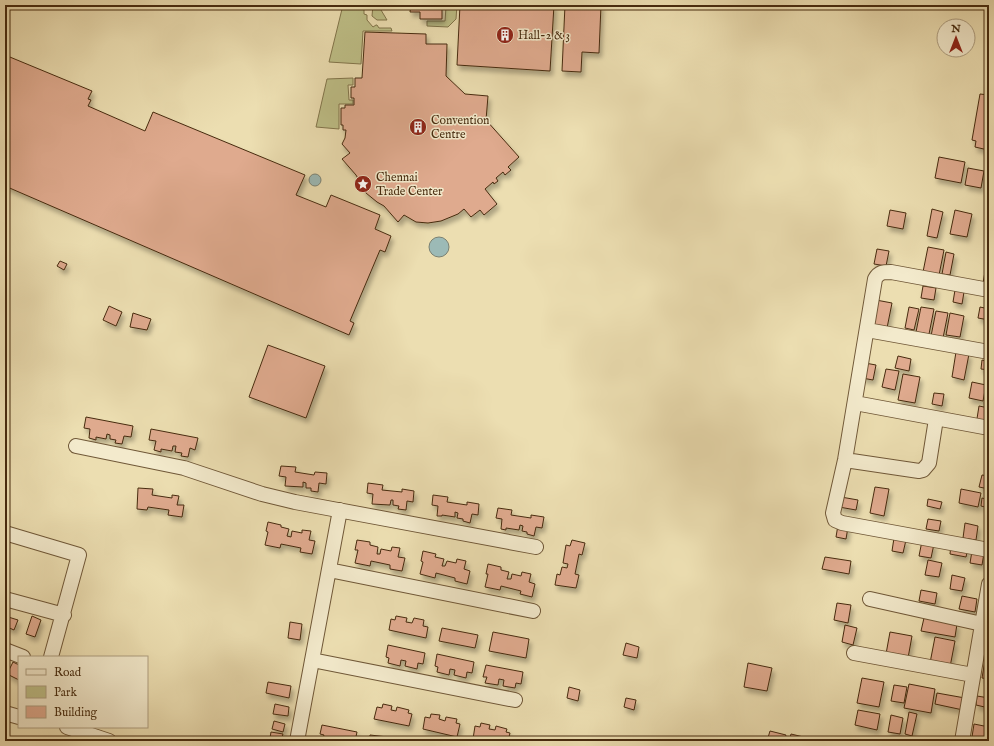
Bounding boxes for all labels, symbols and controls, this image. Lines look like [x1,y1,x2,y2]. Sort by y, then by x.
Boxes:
north arrow [936,18,976,58]
text: N [950,22,961,36]
building icon: Hall-2 & 3 [495,25,515,45]
place label: Hall-2 & 3 [518,28,570,43]
place label: Convention Centre [431,113,490,142]
building icon: Convention Centre [408,117,428,137]
place label: Chennai Trade Center [376,170,443,199]
place icon: Chennai Trade Center [353,174,373,194]
legend [18,656,148,728]
text: Road [54,665,82,680]
text: Park [54,685,77,700]
text: Building [54,705,98,720]

